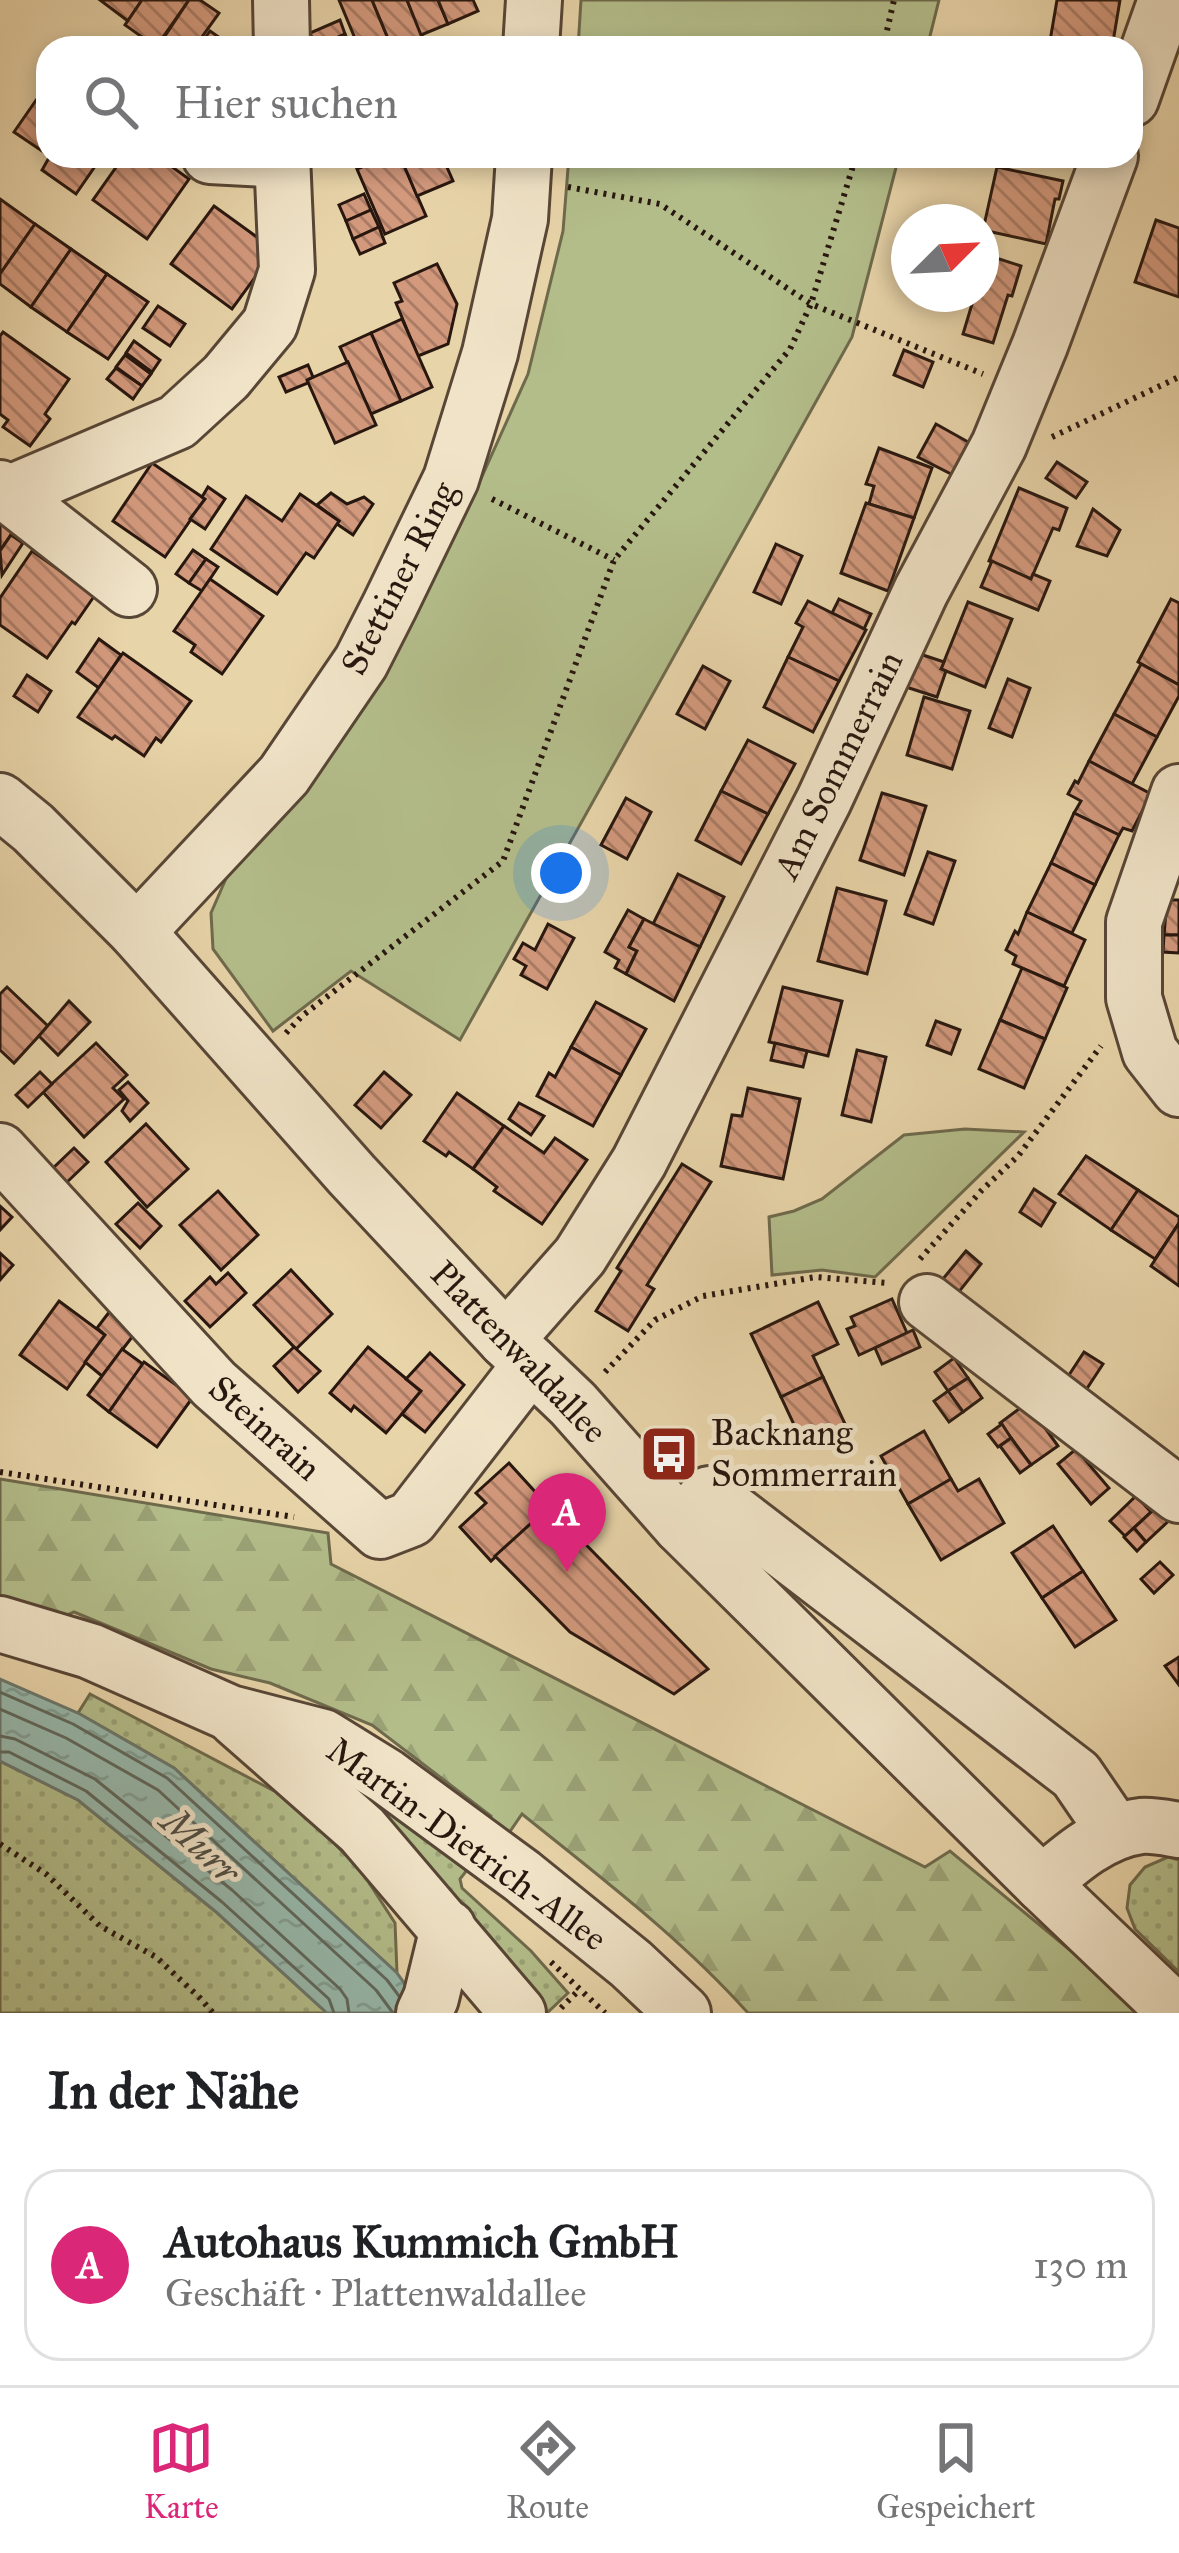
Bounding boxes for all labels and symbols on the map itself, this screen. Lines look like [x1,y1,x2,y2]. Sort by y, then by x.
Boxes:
north arrow [891,204,999,312]
street label: Stettiner Ring [331,474,467,682]
street label: Am Sommerrain [763,644,912,888]
your location [531,843,591,903]
street label: Plattenwaldallee [421,1252,617,1452]
street label: Steinrain [200,1366,330,1490]
place label: Backnang Sommerrain [711,1411,897,1496]
bus stop icon: Backnang Sommerrain [638,1423,700,1485]
pin: A [528,1473,606,1572]
street label: Martin-Dietrich-Allee [318,1728,616,1960]
water label: Murr [149,1795,252,1896]

